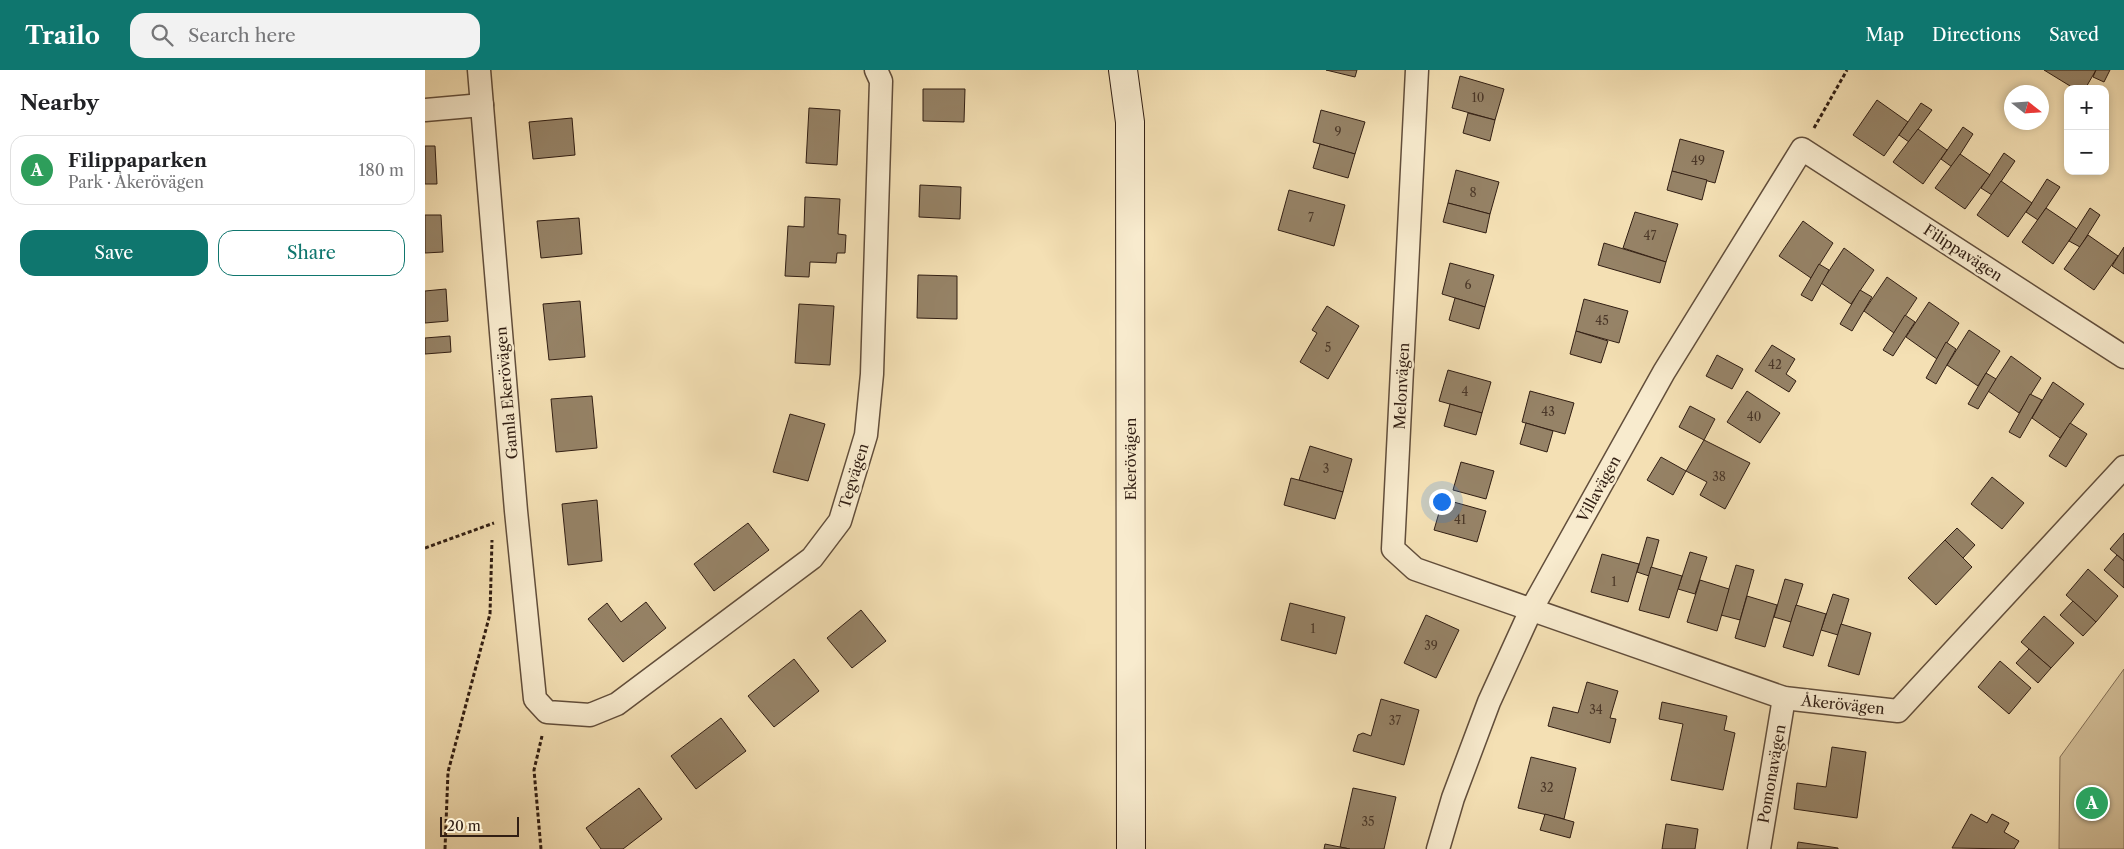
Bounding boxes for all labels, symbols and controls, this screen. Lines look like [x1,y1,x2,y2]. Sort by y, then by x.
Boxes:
search box [130,13,480,58]
text: Trailo [25,21,100,50]
icon: search [148,21,176,49]
text: Search here [188,24,296,47]
text: Map [1865,24,1904,46]
text: Directions [1932,24,2021,46]
text: Saved [2049,24,2099,46]
north arrow [2004,85,2049,130]
map controls [2064,85,2109,175]
button: + [2064,85,2109,130]
text: Nearby [20,90,99,115]
house number: 10 [1472,90,1484,105]
house number: 9 [1334,124,1342,139]
button: − [2064,130,2109,175]
text: Filippaparken [68,149,207,172]
house number: 49 [1691,153,1705,168]
text: A [31,160,43,180]
text: 180 m [358,160,404,180]
text: Park · Åkerövägen [68,172,204,192]
house number: 8 [1469,185,1477,200]
house number: 7 [1308,210,1314,225]
street label: Filippavägen [1920,220,2007,286]
house number: 47 [1644,228,1657,243]
button: Save [20,230,208,276]
button: Share [218,230,405,276]
house number: 6 [1464,277,1472,292]
house number: 45 [1595,313,1609,328]
street label: Gamla Ekerövägen [491,325,522,460]
house number: 5 [1325,340,1331,355]
street label: Melonvägen [1390,341,1413,430]
house number: 42 [1768,357,1782,372]
house number: 4 [1462,384,1469,399]
house number: 43 [1541,404,1555,419]
house number: 40 [1747,409,1761,424]
street label: Ekerövägen [1121,417,1140,500]
street label: Tegvägen [835,440,873,511]
street label: Villavägen [1572,452,1625,526]
house number: 3 [1323,461,1329,476]
house number: 38 [1712,469,1726,484]
your location [1429,489,1455,515]
house number: 41 [1454,512,1466,527]
house number: 1 [1611,574,1617,589]
house number: 1 [1310,621,1316,636]
house number: 39 [1424,638,1438,653]
street label: Åkerövägen [1799,691,1886,718]
house number: 34 [1589,702,1603,717]
house number: 37 [1389,713,1401,728]
street label: Pomonavägen [1753,722,1790,825]
house number: 32 [1540,780,1554,795]
pin: A [2076,784,2108,822]
scale bar [440,814,519,837]
house number: 35 [1361,814,1375,829]
text: 20 m [447,817,481,835]

